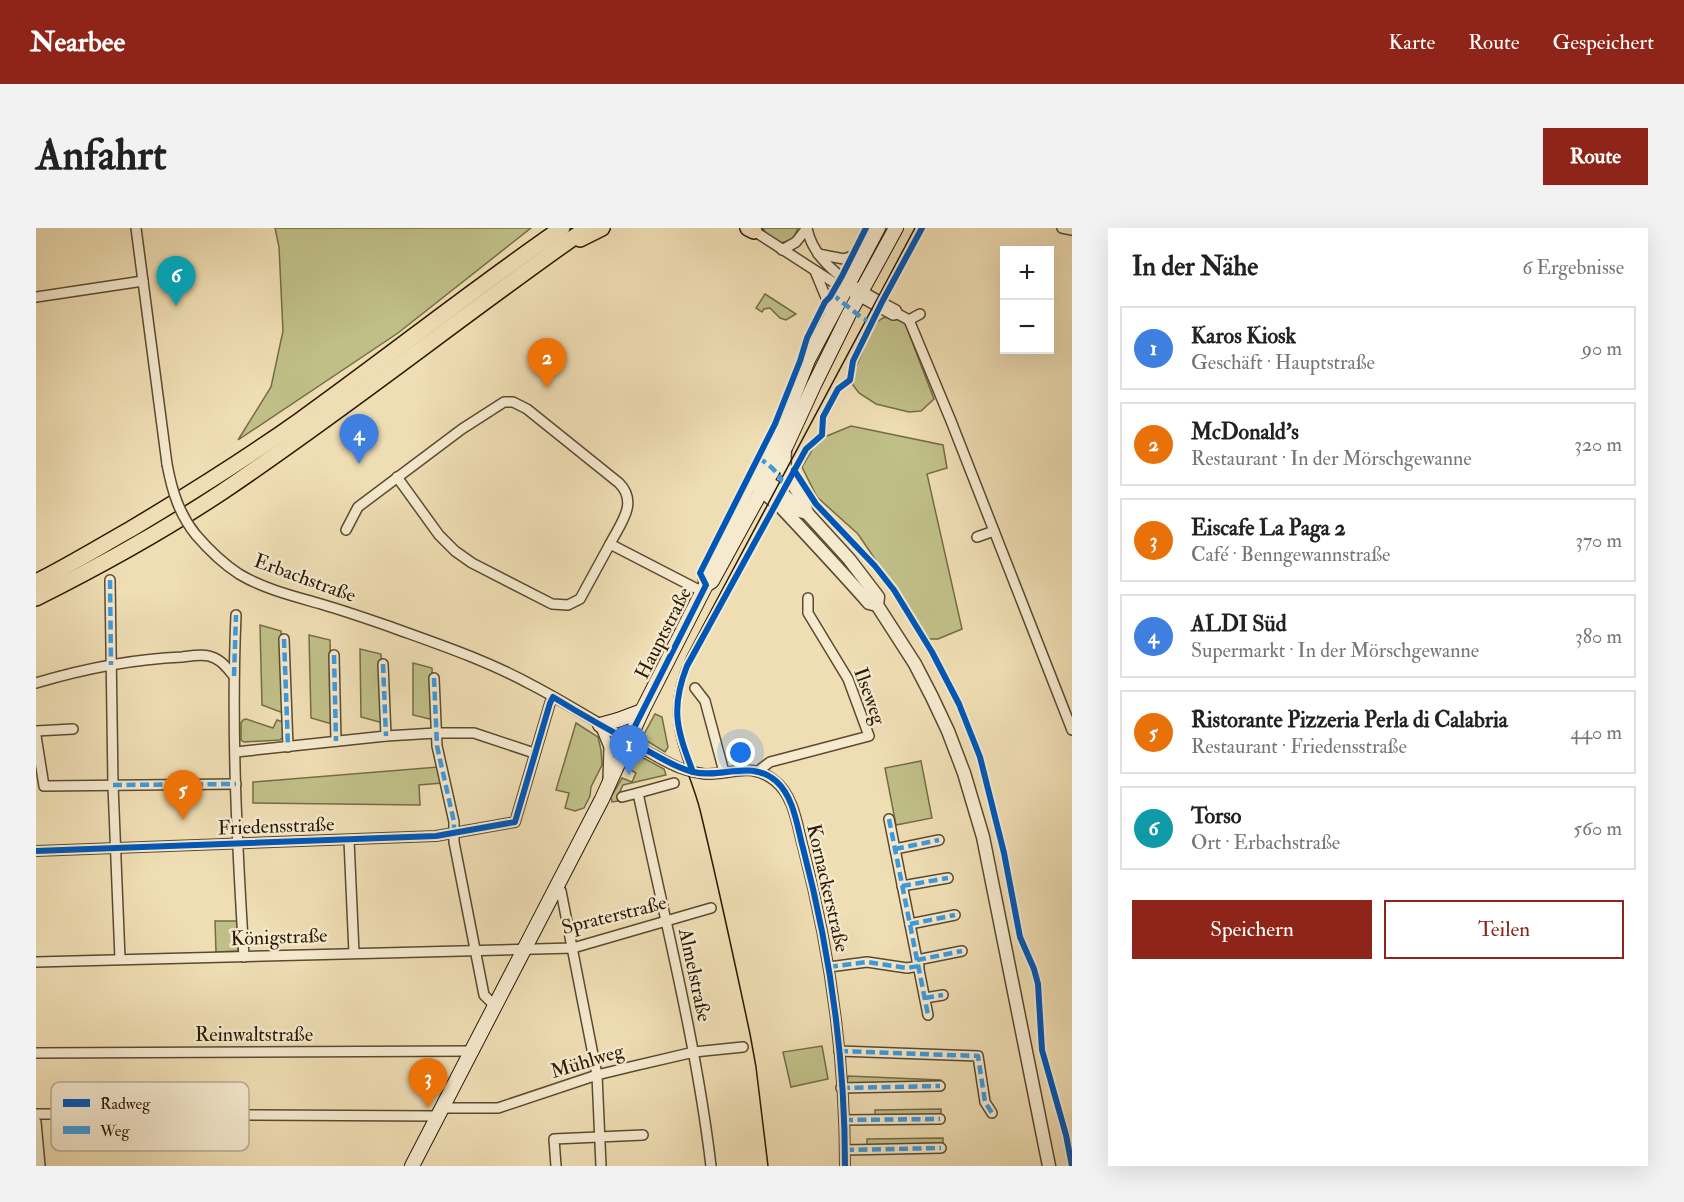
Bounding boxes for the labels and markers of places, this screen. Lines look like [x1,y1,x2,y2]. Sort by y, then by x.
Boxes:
pin: 6 [156,256,196,306]
pin: 2 [528,338,566,388]
pin: 4 [340,414,378,464]
pin: 1 [610,726,648,775]
pin: 5 [164,770,202,820]
pin: 3 [408,1058,448,1108]

